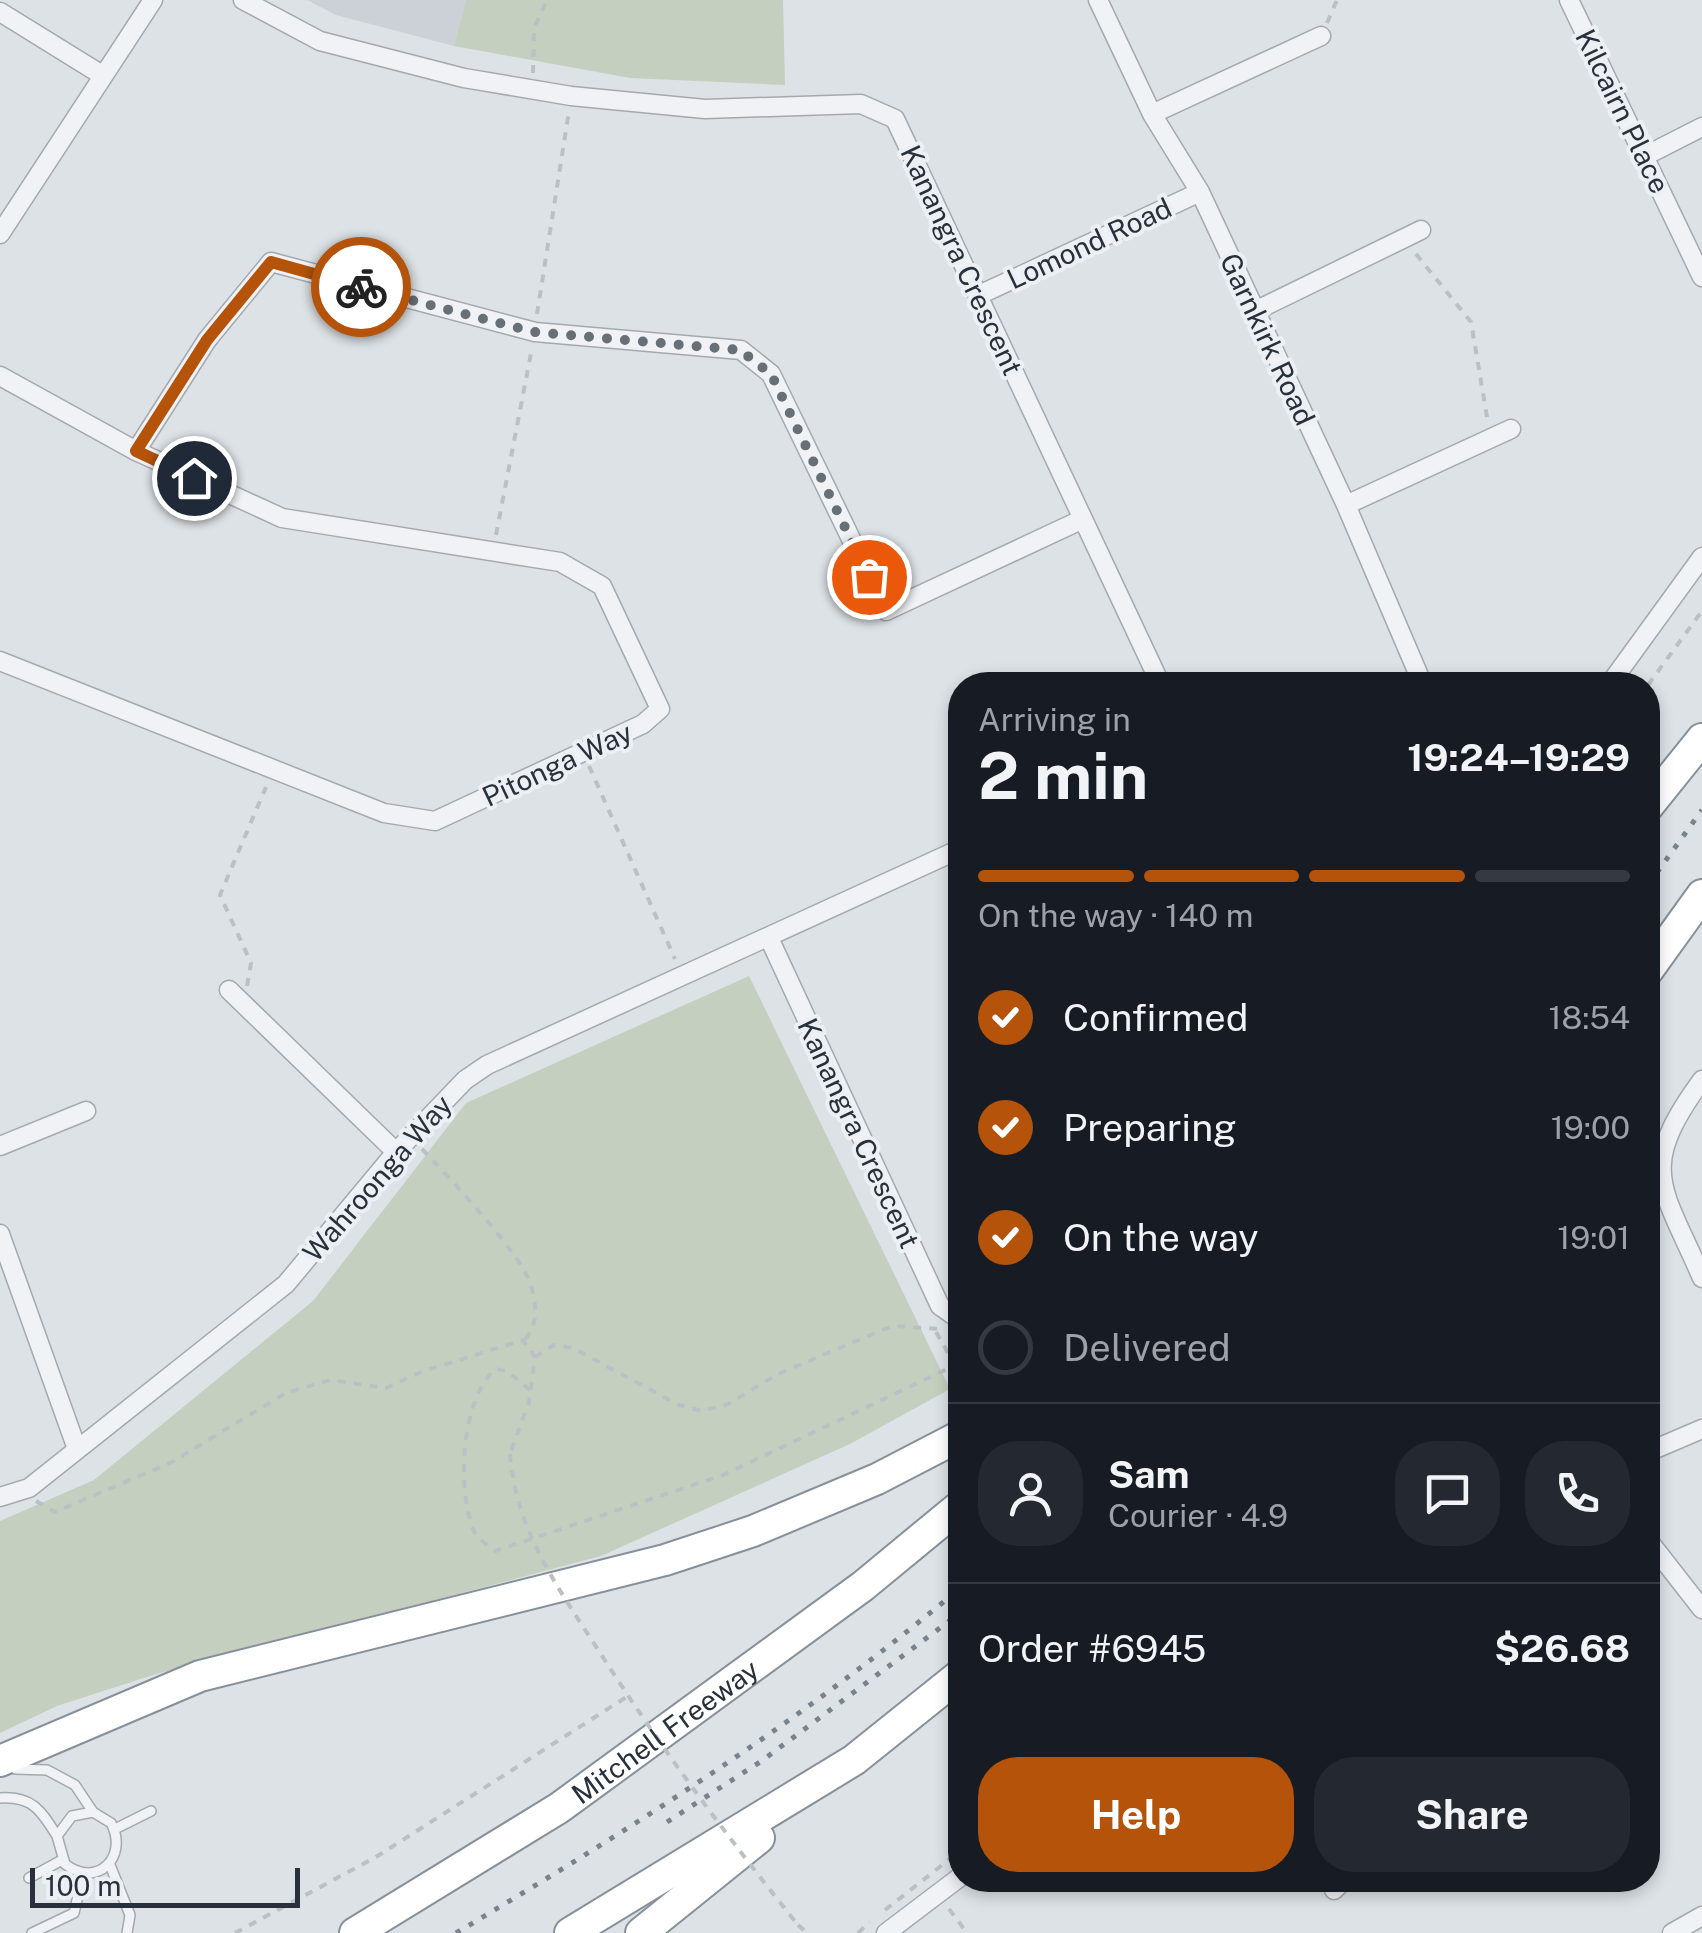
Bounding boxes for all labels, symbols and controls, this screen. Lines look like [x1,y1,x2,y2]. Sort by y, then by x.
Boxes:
street label: Kilcairn Place [1569,24,1677,198]
street label: Kanangra Crescent [894,140,1030,380]
street label: Lomond Road [1002,191,1176,295]
courier [311,237,411,337]
street label: Garnkirk Road [1214,248,1322,430]
icon: bike [334,260,389,315]
pin [152,436,237,521]
icon: home [167,451,222,506]
pin [827,535,912,620]
icon: bag [842,550,897,605]
text: Arriving in [978,701,1131,738]
street label: Pitonga Way [477,715,637,813]
text: 19:24–19:29 [1407,735,1630,780]
text: 2 min [978,737,1148,814]
text: On the way · 140 m [978,897,1254,934]
icon: check [978,990,1033,1045]
text: Confirmed [1063,995,1248,1040]
text: 18:54 [1548,999,1630,1036]
street label: Kanangra Crescent [791,1013,927,1253]
street label: Wahroonga Way [296,1088,458,1268]
icon: check [978,1100,1033,1155]
text: Preparing [1063,1105,1237,1150]
text: 19:00 [1551,1109,1630,1146]
icon: check [978,1210,1033,1265]
text: On the way [1063,1215,1259,1260]
text: 19:01 [1557,1219,1630,1256]
text: Delivered [1063,1325,1231,1370]
button: person [978,1441,1083,1546]
button: chat [1395,1441,1500,1546]
button: phone [1525,1441,1630,1546]
text: Sam [1108,1452,1190,1497]
text: Courier · 4.9 [1108,1497,1288,1534]
text: Order #6945 [978,1626,1206,1671]
text: $26.68 [1494,1626,1630,1671]
street label: Mitchell Freeway [565,1652,764,1810]
button: Help [978,1757,1294,1872]
button: Share [1314,1757,1630,1872]
scale bar [30,1863,300,1908]
text: 100 m [45,1869,122,1902]

